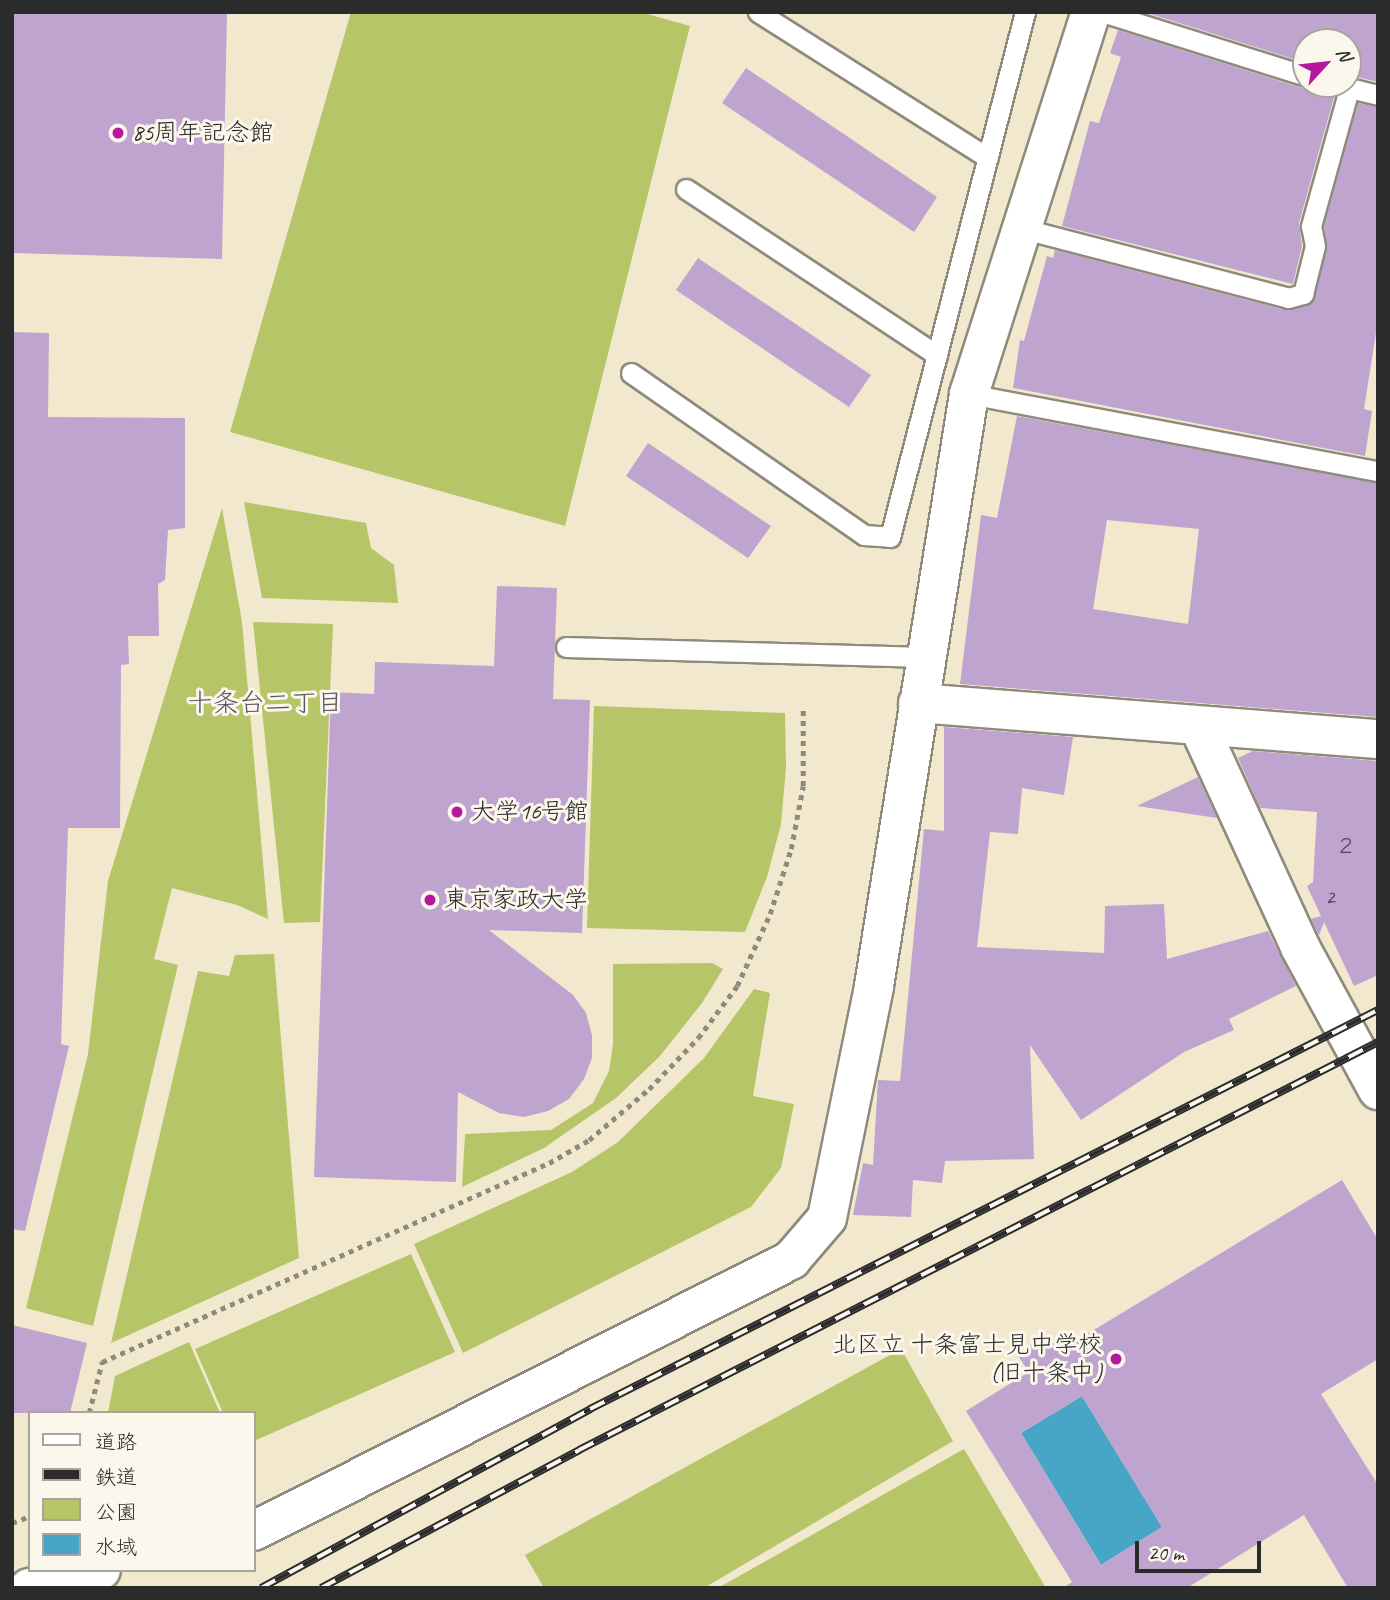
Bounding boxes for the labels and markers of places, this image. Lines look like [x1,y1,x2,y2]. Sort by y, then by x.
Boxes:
place label: 85周年記念館 [132,119,274,147]
marker: 85周年記念館 [110,125,126,141]
place label: 大学16号館 [471,798,589,826]
marker: 大学16号館 [449,804,465,820]
place label: 東京家政大学 [444,886,588,914]
marker: 東京家政大学 [422,892,438,908]
place label: 北区立 十条富士見中学校 (旧十条中) [832,1331,1102,1387]
marker: 北区立 十条富士見中学校 (旧十条中) [1108,1351,1124,1367]

